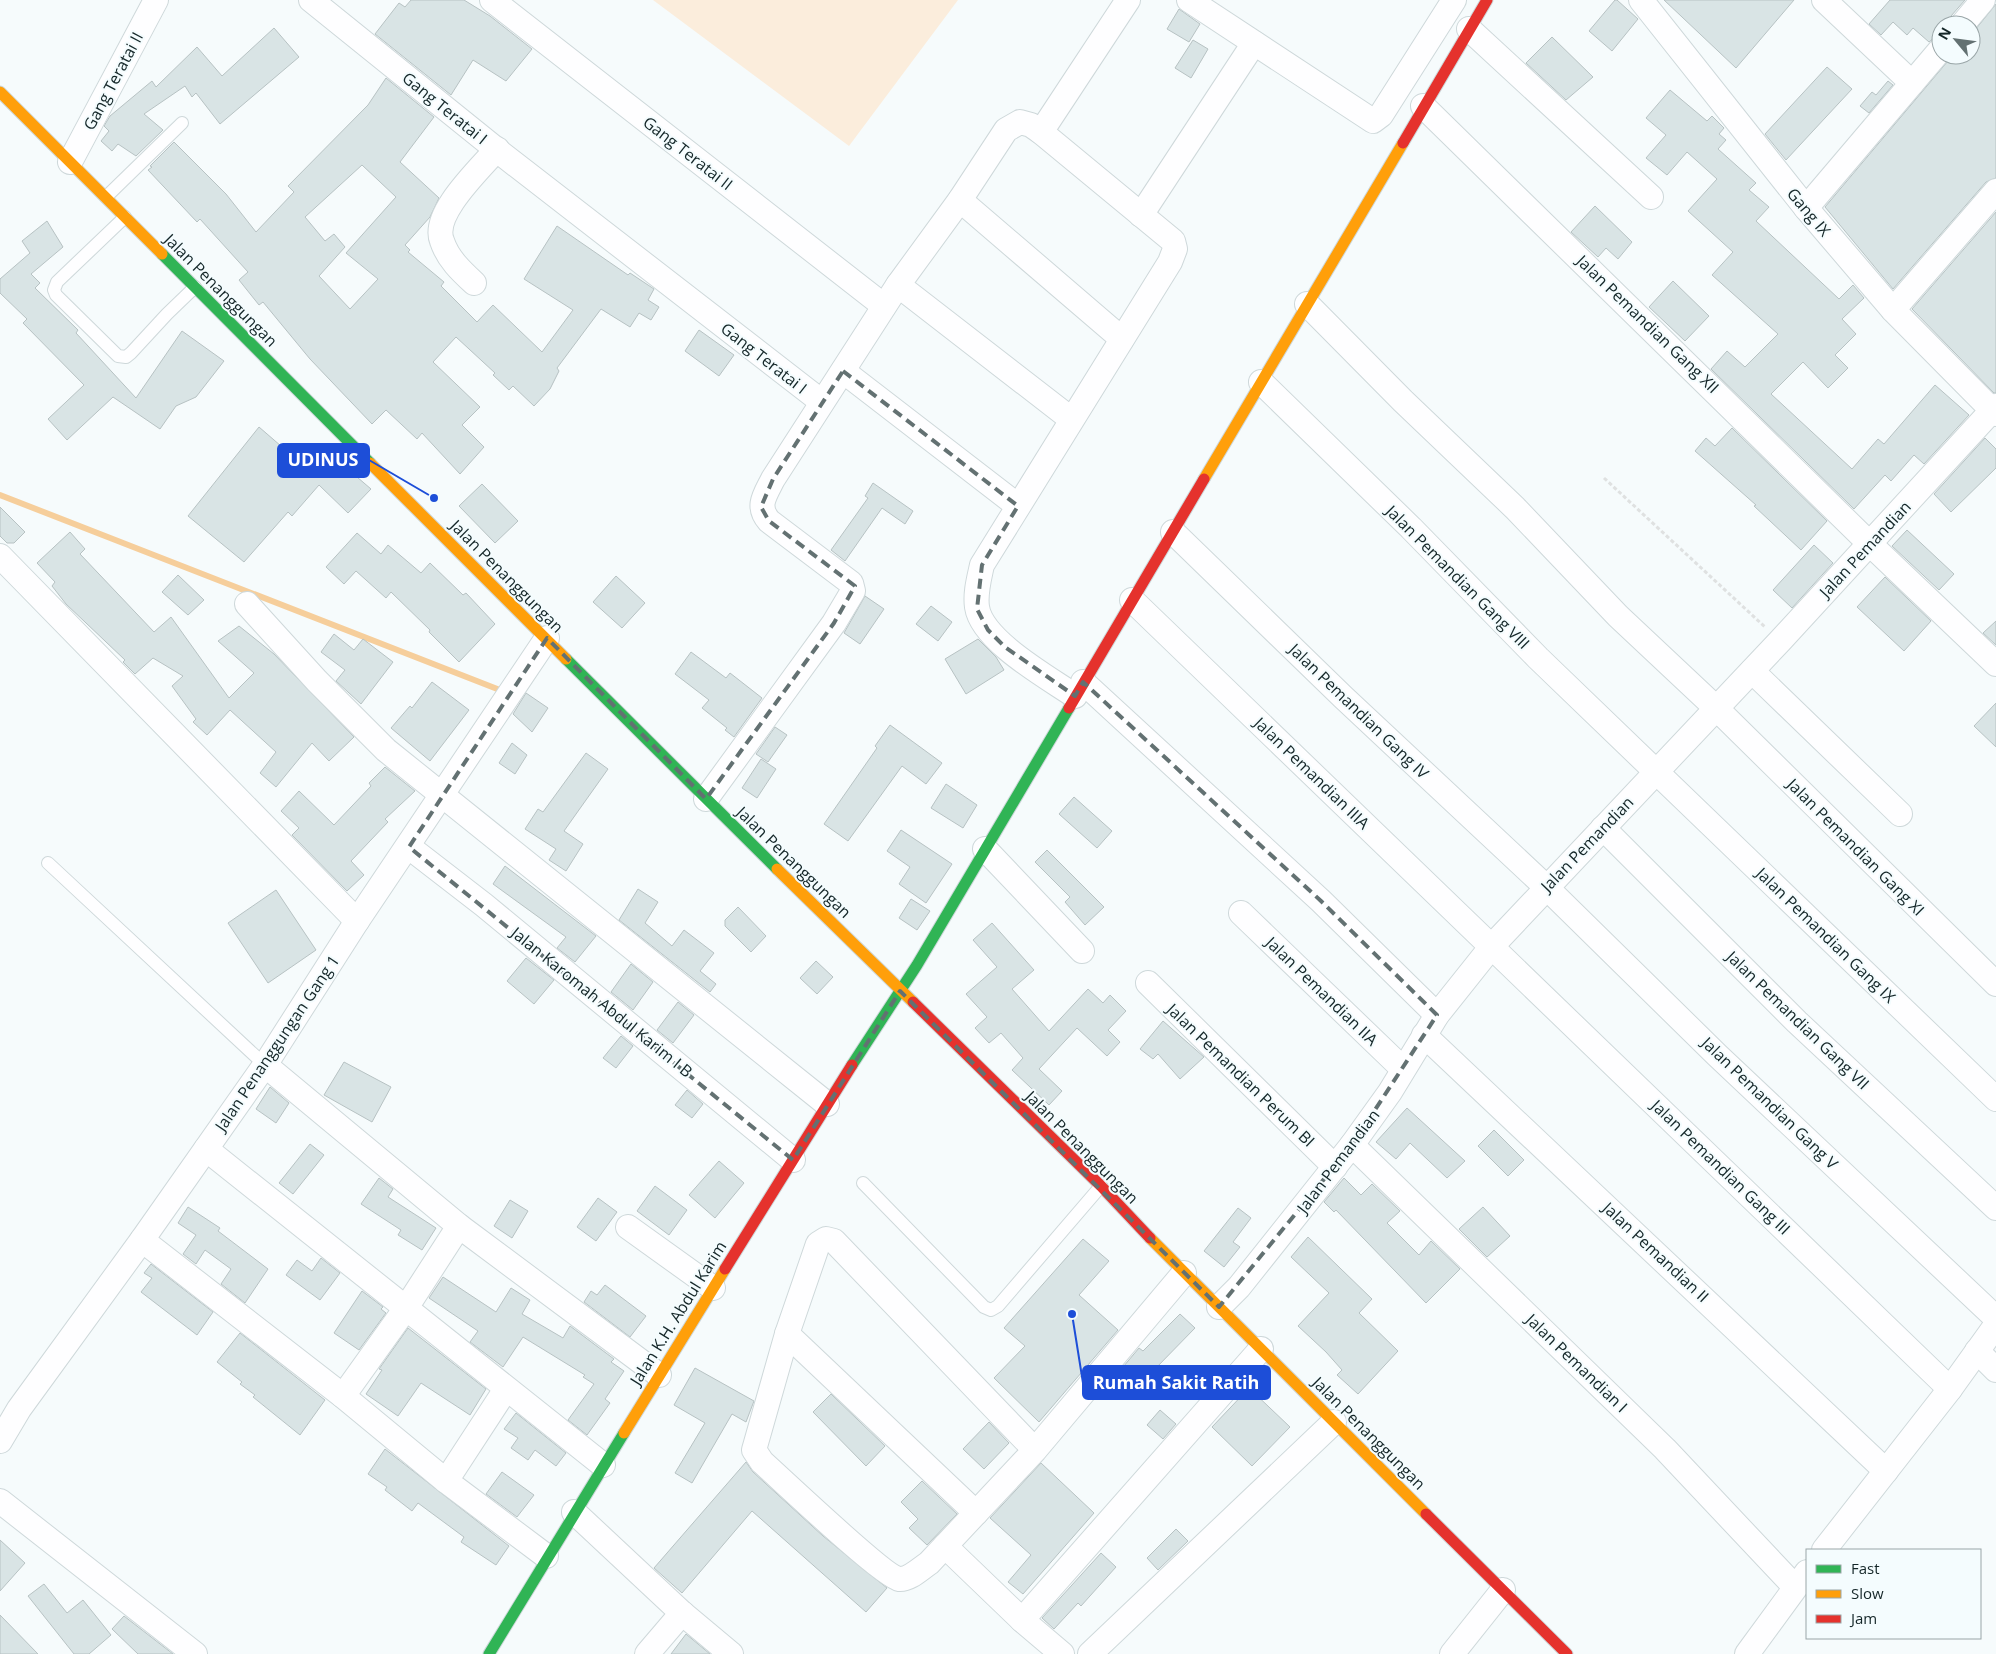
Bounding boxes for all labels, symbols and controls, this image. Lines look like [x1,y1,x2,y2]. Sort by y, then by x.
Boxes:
north arrow [1931,15,1981,65]
text: N [1933,24,1955,43]
street label: Gang Teratai II [78,28,148,134]
street label: Gang Teratai I [398,67,492,149]
street label: Gang Teratai II [639,111,737,195]
street label: Gang IX [1782,183,1836,241]
street label: Jalan Penanggungan [158,227,282,351]
street label: Jalan Pemandian Gang XII [1570,249,1724,398]
street label: Gang Teratai I [716,317,812,399]
callout: UDINUS [278,444,369,477]
text: UDINUS [287,447,359,471]
street label: Jalan Pemandian [1813,496,1916,604]
street label: Jalan Pemandian Gang VIII [1380,499,1535,654]
street label: Jalan Penanggungan [444,513,568,637]
street label: Jalan Pemandian Gang IV [1283,637,1434,784]
street label: Jalan Pemandian IIIA [1248,711,1375,834]
street label: Jalan Pemandian Gang XI [1781,772,1929,920]
street label: Jalan Pemandian [1534,791,1638,898]
street label: Jalan Penanggungan [730,800,856,923]
street label: Jalan Pemandian Gang IX [1750,861,1901,1008]
street label: Jalan Karomah Abdul Karim I B [505,921,697,1082]
street label: Jalan Pemandian IIA [1260,930,1383,1051]
street label: Jalan Pemandian Gang VII [1720,945,1874,1094]
street label: Jalan Penanggungan Gang 1 [209,951,344,1137]
street label: Jalan Pemandian Perum BI [1161,997,1320,1152]
street label: Jalan Pemandian Gang V [1696,1031,1843,1174]
street label: Jalan Penanggungan [1019,1084,1143,1208]
street label: Jalan Pemandian Gang III [1645,1093,1795,1239]
street label: Jalan Pemandian [1290,1105,1384,1219]
street label: Jalan Pemandian II [1597,1196,1714,1307]
street label: Jalan K.H. Abdul Karim [624,1237,731,1391]
street label: Jalan Pemandian I [1520,1307,1633,1417]
callout: Rumah Sakit Ratih [1083,1366,1270,1399]
text: Rumah Sakit Ratih [1093,1370,1259,1394]
street label: Jalan Penanggungan [1306,1370,1430,1494]
legend [1806,1549,1981,1639]
text: Fast [1851,1558,1880,1578]
text: Slow [1851,1583,1884,1603]
text: Jam [1849,1608,1877,1628]

